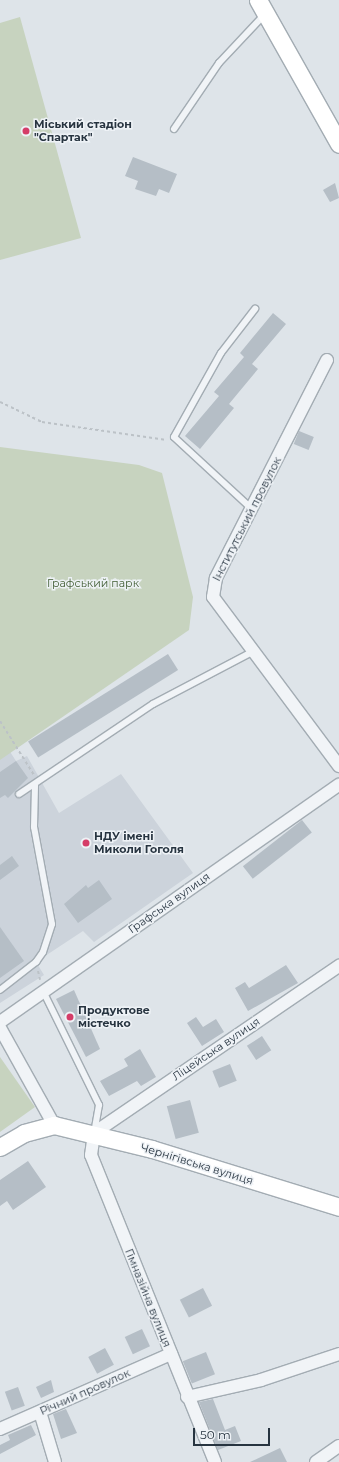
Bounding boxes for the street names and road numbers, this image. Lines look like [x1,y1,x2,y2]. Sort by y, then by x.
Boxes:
street label: Інститутський провулок [210,455,284,583]
street label: Графська вулиця [126,870,212,936]
street label: Ліцейська вулиця [170,1015,262,1083]
street label: Чернігівська вулиця [139,1141,255,1187]
street label: Гімназійна вулиця [122,1247,174,1349]
street label: Річний провулок [38,1366,132,1418]

